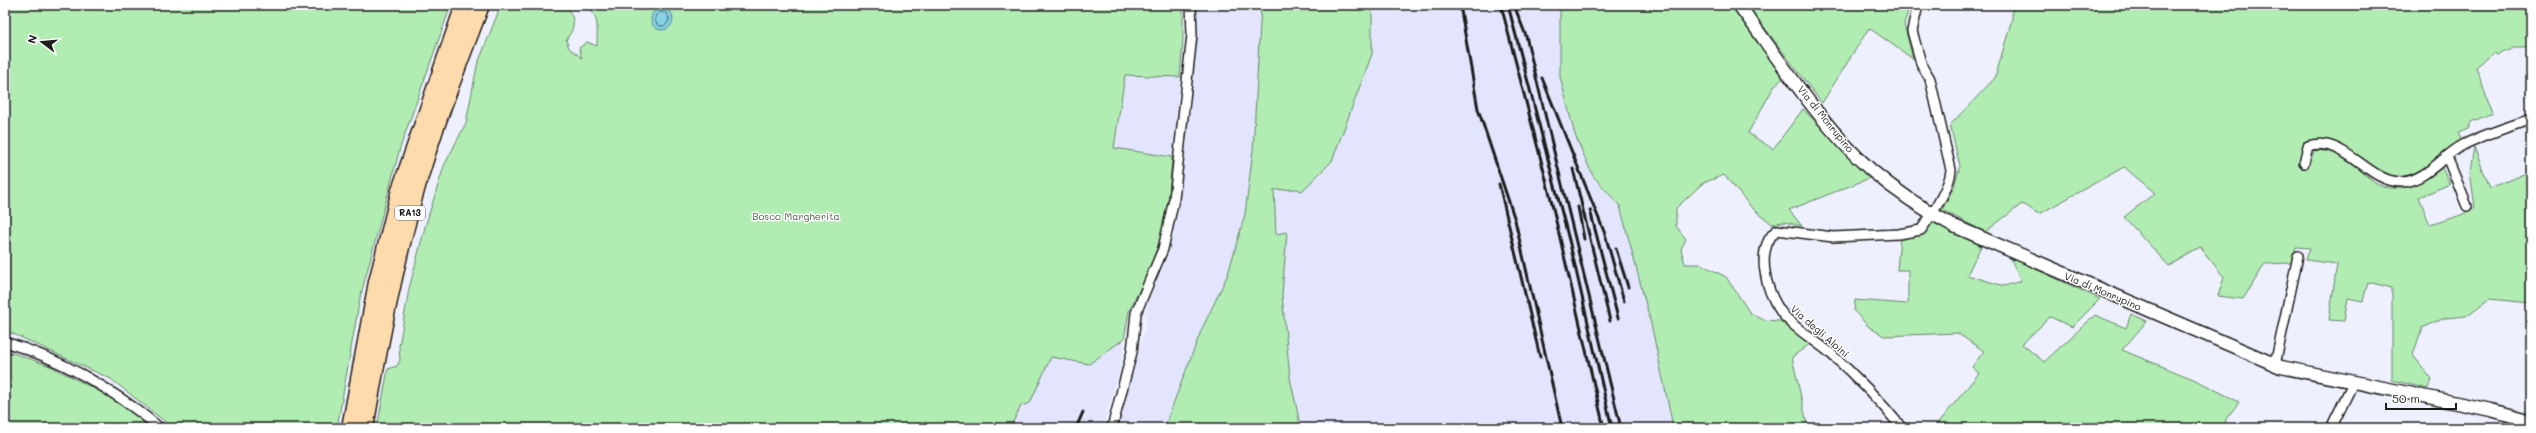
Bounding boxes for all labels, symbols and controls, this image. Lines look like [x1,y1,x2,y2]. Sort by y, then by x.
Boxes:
north arrow [22,22,62,62]
text: N [24,33,40,45]
street label: Via di Monrupino [1795,83,1857,155]
road number: RA13 [395,206,425,220]
park label: Bosco Margherita [752,209,840,223]
street label: Via di Monrupino [2062,269,2144,314]
street label: Via degli Alpini [1788,302,1852,360]
scale bar [2386,385,2456,411]
text: 50 m [2392,390,2420,406]

